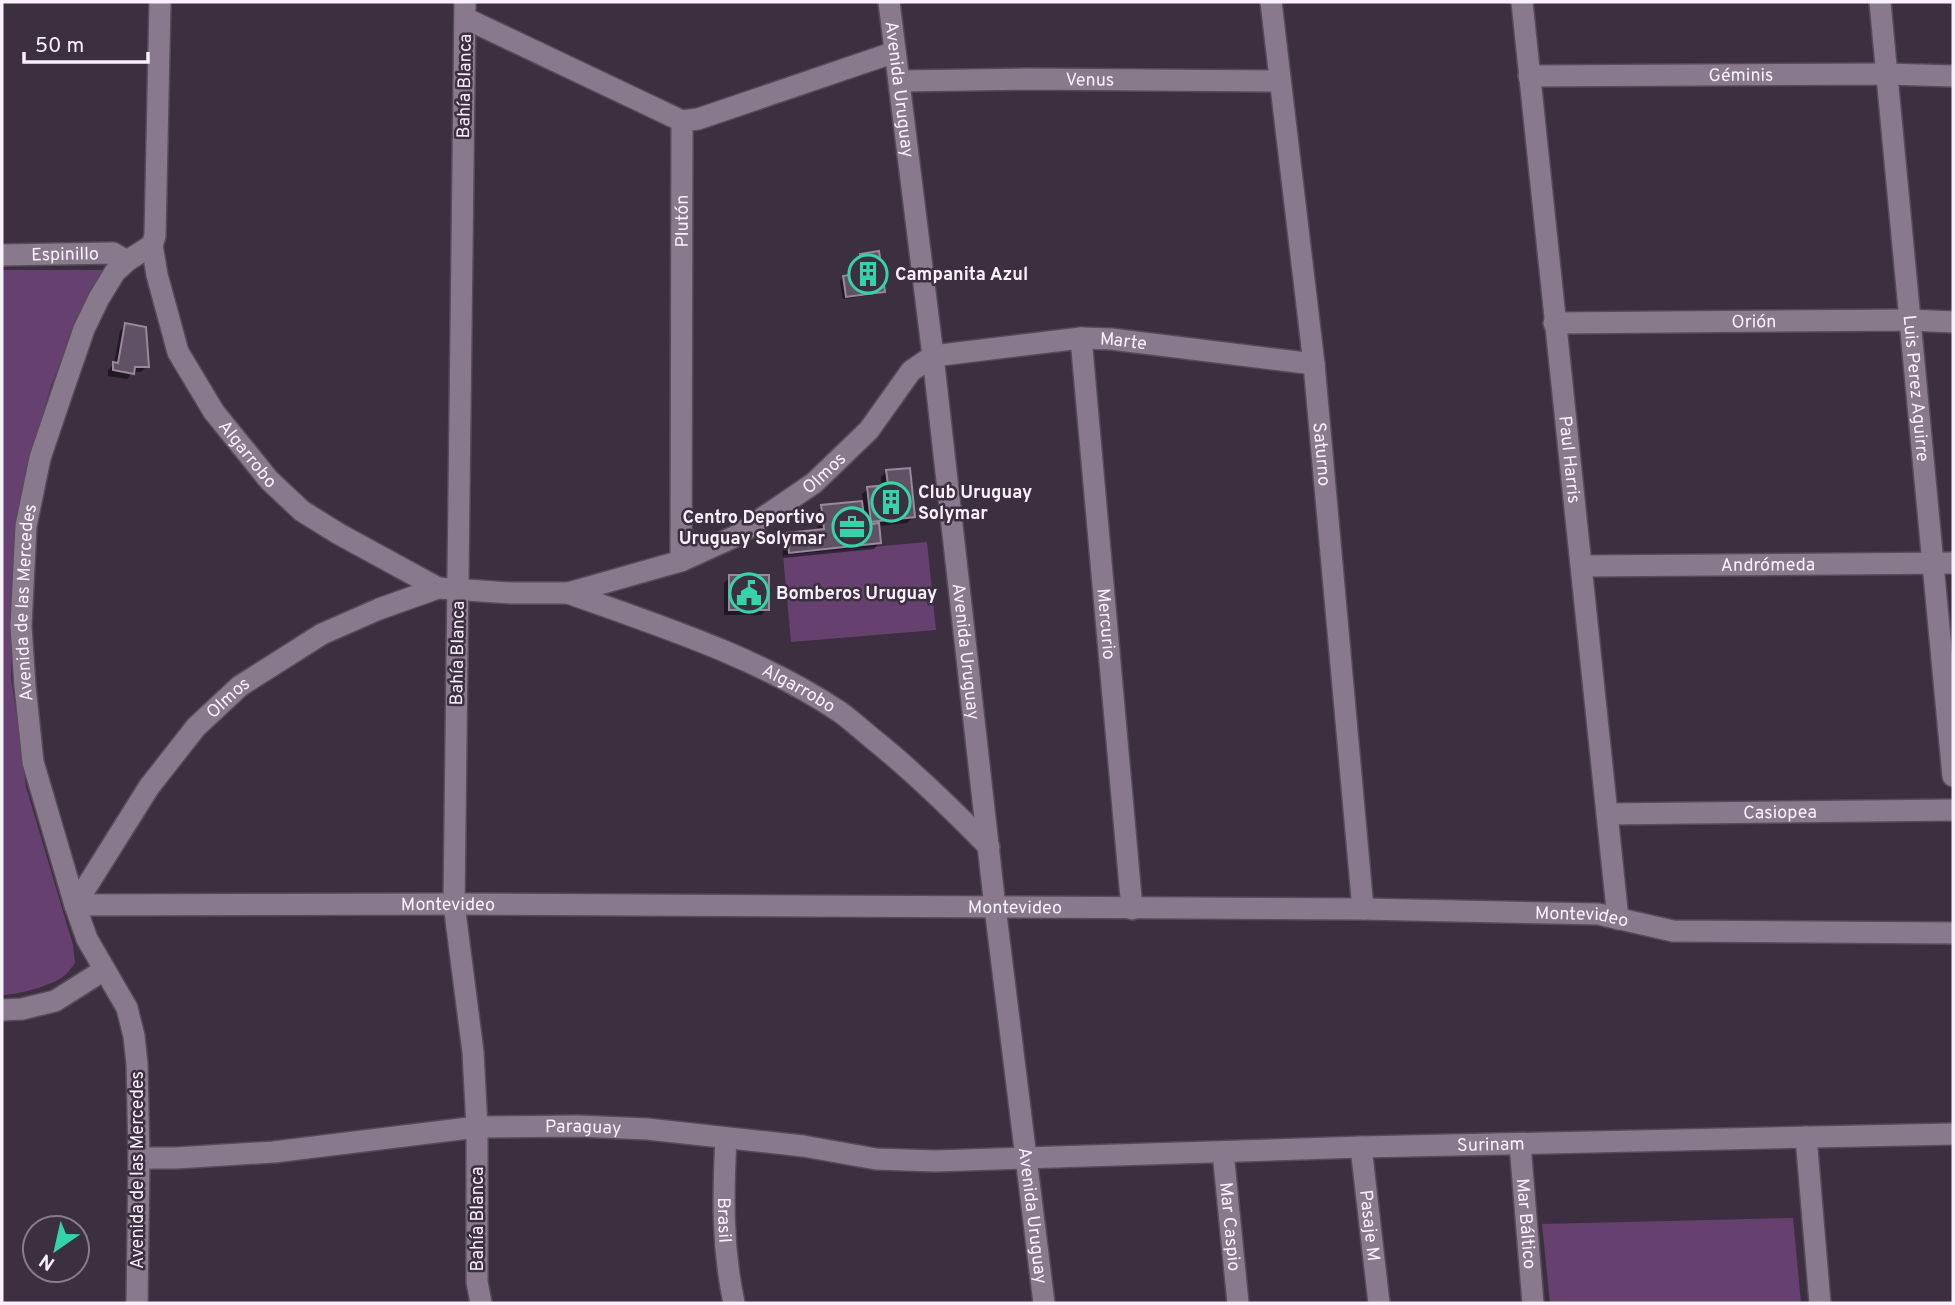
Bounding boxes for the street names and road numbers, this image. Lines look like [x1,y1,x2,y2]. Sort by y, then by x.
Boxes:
street label: Avenida Uruguay [878,20,918,159]
street label: Bahía Blanca [453,33,478,139]
street label: Géminis [1708,65,1774,88]
street label: Venus [1066,69,1114,93]
street label: Plutón [672,194,695,248]
street label: Espinillo [31,243,99,267]
street label: Orión [1731,311,1777,334]
street label: Luis Perez Aguirre [1897,314,1933,463]
street label: Marte [1099,329,1148,356]
street label: Paul Harris [1552,415,1584,505]
street label: Algarrobo [212,416,281,494]
street label: Saturno [1306,421,1335,487]
street label: Olmos [799,448,852,500]
street label: Avenida de las Mercedes [11,502,43,702]
street label: Andrómeda [1721,554,1815,578]
street label: Avenida Uruguay [946,582,984,721]
street label: Mercurio [1090,587,1120,661]
street label: Bahía Blanca [446,600,471,706]
street label: Algarrobo [758,660,839,719]
street label: Olmos [202,673,255,724]
street label: Casiopea [1743,802,1817,825]
street label: Montevideo [401,894,495,917]
street label: Montevideo [968,897,1062,920]
street label: Montevideo [1535,903,1631,934]
street label: Avenida de las Mercedes [127,1071,150,1269]
street label: Paraguay [545,1116,622,1141]
street label: Surinam [1457,1133,1525,1158]
street label: Avenida Uruguay [1012,1146,1052,1285]
street label: Bahía Blanca [467,1167,490,1271]
street label: Mar Báltico [1510,1178,1540,1270]
street label: Mar Caspio [1213,1181,1245,1272]
street label: Pasaje M [1353,1189,1384,1263]
street label: Brasil [711,1197,735,1244]

